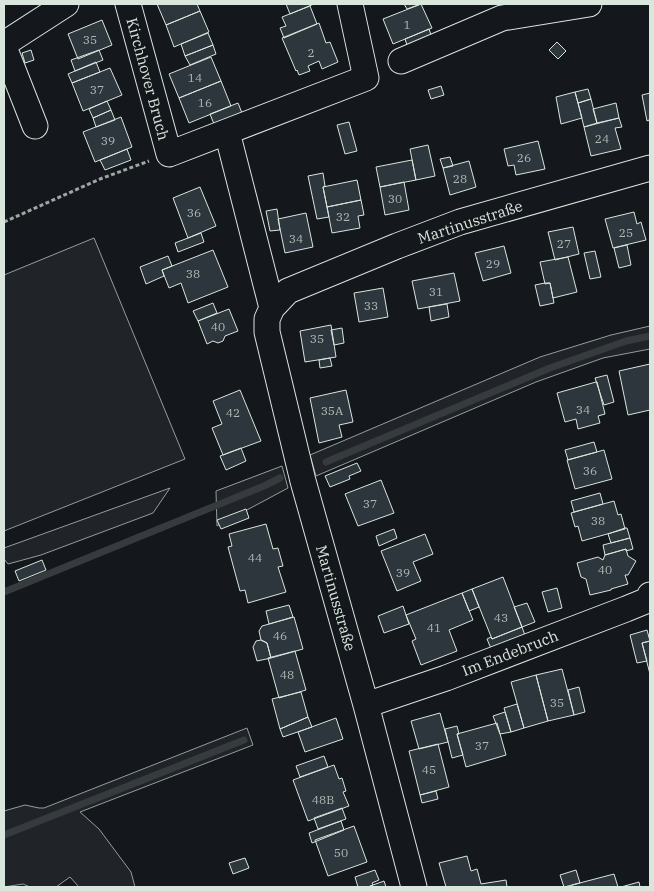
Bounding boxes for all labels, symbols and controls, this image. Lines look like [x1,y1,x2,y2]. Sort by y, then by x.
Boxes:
street label: Kirchhover Bruch [122,16,174,142]
house number: 1 [403,17,411,32]
house number: 35 [83,32,97,47]
house number: 2 [307,45,315,60]
house number: 14 [188,70,202,85]
house number: 37 [90,82,104,97]
house number: 16 [198,95,212,110]
house number: 24 [595,131,609,146]
house number: 39 [101,133,115,148]
house number: 26 [517,150,531,165]
house number: 28 [453,171,467,186]
house number: 30 [388,191,402,206]
street label: Martinusstraße [415,196,525,248]
house number: 36 [187,205,201,220]
house number: 32 [336,209,350,224]
house number: 25 [619,225,633,240]
house number: 34 [289,231,303,246]
house number: 27 [557,236,571,251]
house number: 29 [486,256,500,271]
house number: 38 [186,266,200,281]
house number: 31 [429,284,443,299]
house number: 33 [364,298,378,313]
house number: 40 [211,319,225,334]
house number: 35 [310,331,324,346]
house number: 34 [576,402,590,417]
house number: 35A [321,403,344,418]
house number: 42 [226,405,240,420]
house number: 36 [583,463,597,478]
house number: 37 [363,496,377,511]
house number: 38 [591,513,605,528]
street label: Martinusstraße [312,543,360,653]
house number: 44 [248,550,262,565]
house number: 40 [598,562,612,577]
house number: 39 [396,565,410,580]
house number: 43 [494,610,508,625]
house number: 41 [427,620,441,635]
street label: Im Endebruch [459,626,561,680]
house number: 46 [273,628,287,643]
house number: 48 [280,667,294,682]
house number: 35 [550,695,564,710]
house number: 37 [475,738,489,753]
house number: 45 [422,762,436,777]
house number: 48B [312,792,334,807]
house number: 50 [334,845,348,860]

